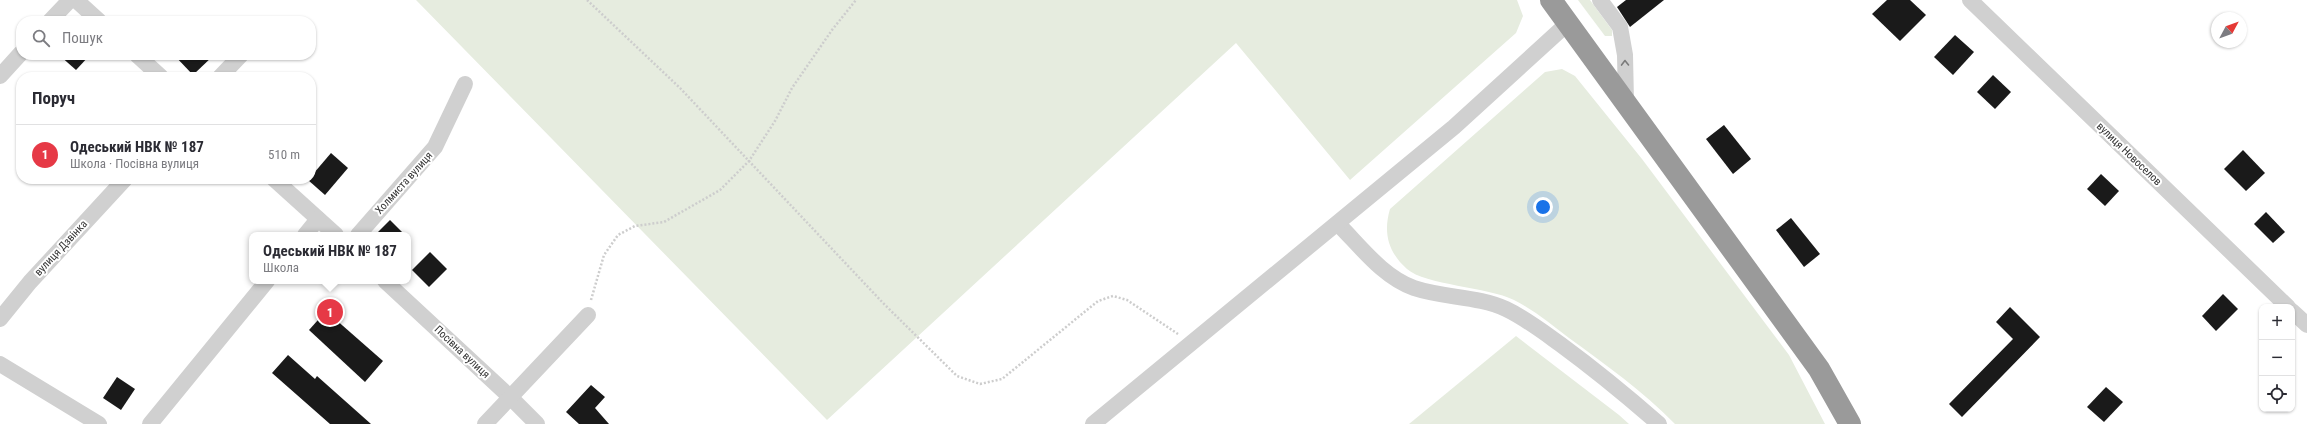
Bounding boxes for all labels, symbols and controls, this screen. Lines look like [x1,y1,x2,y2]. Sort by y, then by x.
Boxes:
north arrow [2211,12,2247,48]
search box [16,16,316,60]
icon: search [30,27,52,49]
text: Пошук [62,29,103,47]
one-way arrow [1621,60,1629,66]
text: Поруч [32,88,75,108]
street label: вулиця Новоселов [2094,120,2164,188]
text: Одеський НВК № 187 [70,138,204,156]
text: 1 [42,147,48,162]
text: 510 m [268,147,300,162]
street label: Холмиста вулиця [373,149,435,217]
text: Школа · Посівна вулиця [70,156,199,171]
your location [1533,197,1553,217]
street label: вулиця Дзвінка [32,218,90,278]
popup [249,232,411,284]
text: Одеський НВК № 187 [263,242,397,260]
text: Школа [263,260,299,275]
pin: 1 [317,297,343,327]
map controls [2259,304,2295,412]
button: + [2259,304,2295,340]
street label: Посівна вулиця [432,323,492,381]
button: − [2259,340,2295,376]
button: locate [2259,376,2295,412]

